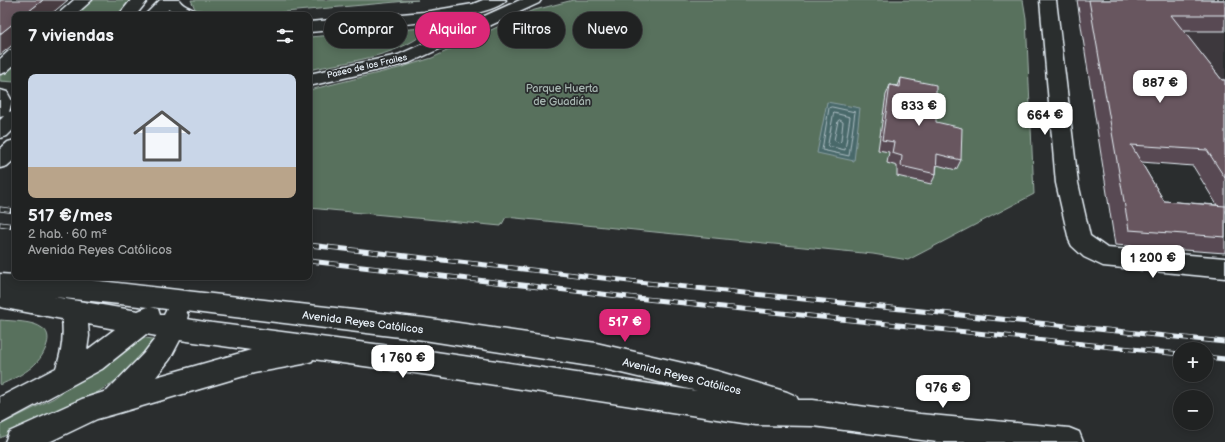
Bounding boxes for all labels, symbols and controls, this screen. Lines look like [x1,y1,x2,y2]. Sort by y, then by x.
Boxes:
chip: Comprar [324,12,407,48]
chip: Alquilar [415,12,490,48]
chip: Filtros [498,12,565,48]
chip: Nuevo [573,12,642,48]
icon: filters [274,25,296,47]
text: 7 viviendas [28,26,114,46]
street label: Paseo de los Frailes [326,52,409,81]
pin: 887 € [1132,70,1188,104]
text: 887 € [1142,75,1178,91]
park label: Parque Huerta de Guadián [526,82,598,108]
pin: 833 € [891,93,947,127]
text: 833 € [901,98,937,114]
icon: home [126,100,198,172]
pin: 664 € [1017,102,1073,136]
text: 664 € [1027,107,1063,123]
text: 517 €/mes [28,206,112,226]
text: 2 hab. · 60 m² [28,226,107,242]
text: Avenida Reyes Católicos [28,242,172,258]
pin: 1 200 € [1116,245,1190,279]
text: 1 200 € [1130,250,1176,266]
street label: Avenida Reyes Católicos [302,309,425,336]
pin: 517 € [597,309,653,343]
text: 517 € [608,314,642,330]
map controls [1173,342,1213,430]
button: + [1173,342,1213,382]
pin: 1 760 € [366,345,440,379]
text: 1 760 € [380,350,426,366]
street label: Avenida Reyes Católicos [621,355,743,398]
pin: 976 € [915,375,971,409]
text: 976 € [925,380,961,396]
button: − [1173,390,1213,430]

